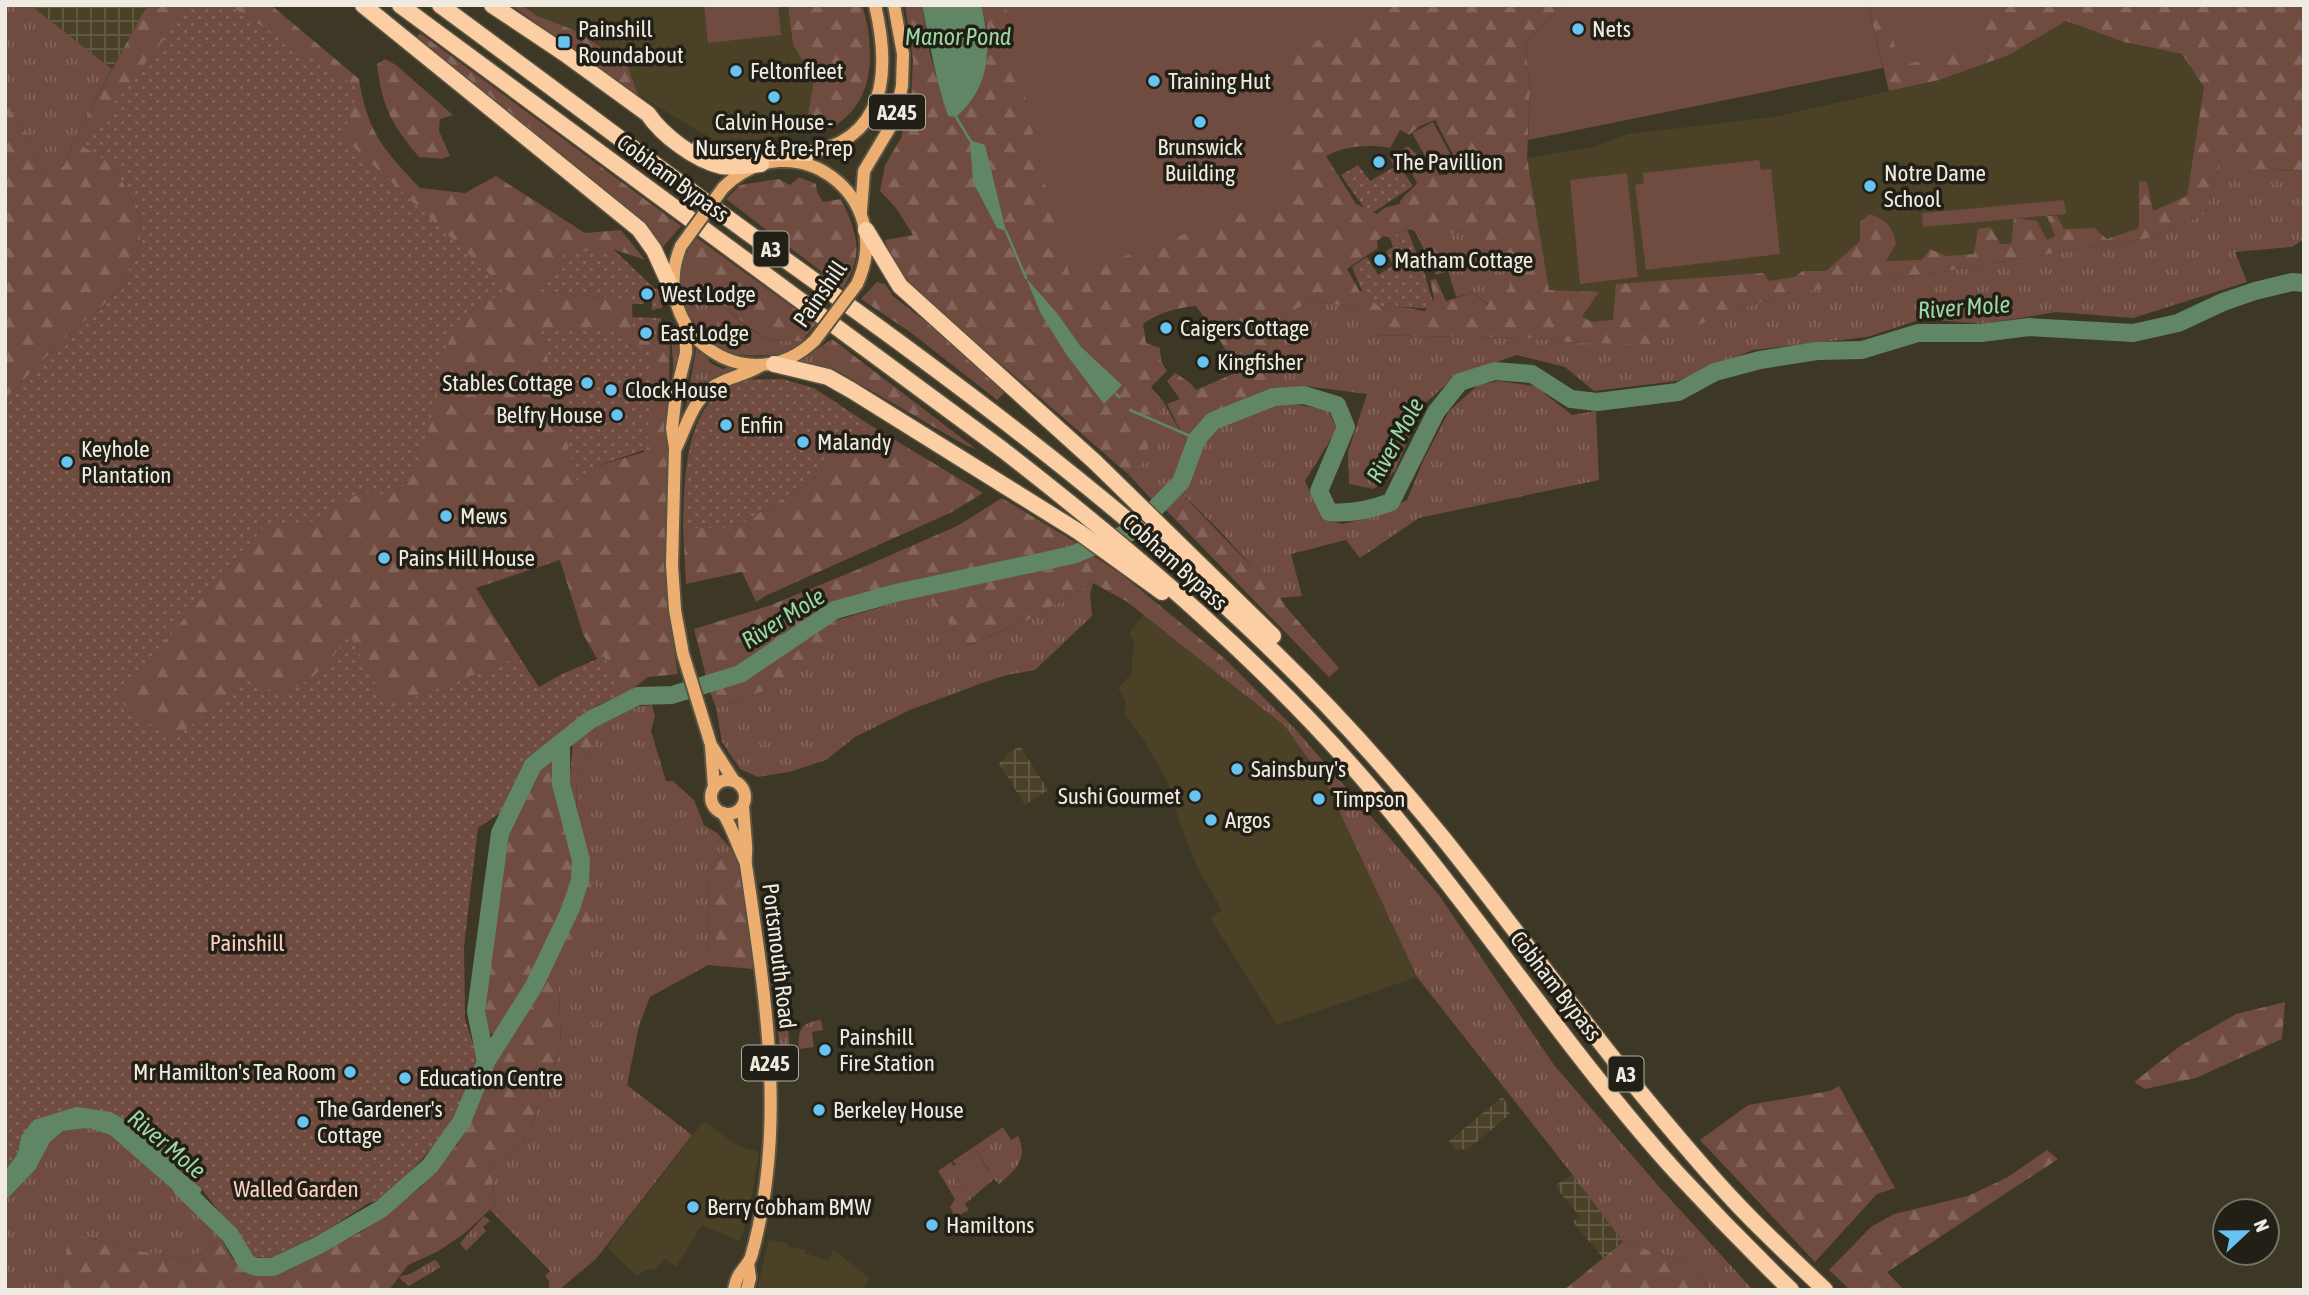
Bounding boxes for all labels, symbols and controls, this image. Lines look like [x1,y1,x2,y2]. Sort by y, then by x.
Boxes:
place label: Painshill Roundabout [578,16,684,68]
place label: Nets [1592,16,1631,42]
marker: Nets [1570,21,1586,37]
water label: Manor Pond [905,23,1011,50]
marker: Painshill Roundabout [556,34,572,50]
place label: Feltonfleet [750,58,843,84]
marker: Feltonfleet [728,63,744,79]
place label: Training Hut [1168,68,1271,94]
marker: Training Hut [1146,73,1162,89]
marker: Calvin House - Nursery & Pre-Prep [766,89,782,105]
road number: A245 [869,94,925,130]
place label: Calvin House - Nursery & Pre-Prep [695,109,853,161]
marker: Brunswick Building [1192,114,1208,130]
street label: Cobham Bypass [612,129,734,227]
place label: Brunswick Building [1157,134,1243,186]
place label: The Pavillion [1393,149,1503,175]
marker: The Pavillion [1371,154,1387,170]
place label: Notre Dame School [1884,160,1986,212]
marker: Notre Dame School [1862,178,1878,194]
road number: A3 [754,232,788,266]
place label: Matham Cottage [1394,247,1533,273]
marker: Matham Cottage [1372,252,1388,268]
street label: Painshill [788,256,852,332]
place label: West Lodge [661,281,756,307]
marker: West Lodge [639,286,655,302]
water label: River Mole [1917,290,2011,324]
place label: Caigers Cottage [1180,315,1309,341]
place label: East Lodge [660,320,749,346]
marker: Caigers Cottage [1158,320,1174,336]
marker: East Lodge [638,325,654,341]
place label: Kingfisher [1217,349,1304,375]
marker: Kingfisher [1195,354,1211,370]
place label: Stables Cottage [443,370,573,396]
marker: Stables Cottage [579,375,595,391]
place label: Clock House [625,377,728,403]
marker: Clock House [603,382,619,398]
water label: River Mole [1361,393,1429,487]
place label: Belfry House [496,402,603,428]
marker: Belfry House [609,407,625,423]
place label: Enfin [740,412,784,438]
marker: Enfin [718,417,734,433]
place label: Malandy [817,429,891,455]
marker: Malandy [795,434,811,450]
place label: Keyhole Plantation [81,436,171,488]
marker: Keyhole Plantation [59,454,75,470]
place label: Mews [460,503,507,529]
marker: Mews [438,508,454,524]
street label: Cobham Bypass [1117,508,1233,616]
place label: Pains Hill House [398,545,535,571]
marker: Pains Hill House [376,550,392,566]
water label: River Mole [737,582,830,654]
place label: Sainsbury's [1251,756,1346,782]
marker: Sainsbury's [1229,761,1245,777]
place label: Sushi Gourmet [1058,783,1181,809]
place label: Timpson [1333,786,1405,812]
marker: Sushi Gourmet [1187,788,1203,804]
marker: Timpson [1311,791,1327,807]
place label: Argos [1225,807,1271,833]
marker: Argos [1203,812,1219,828]
street label: Portsmouth Road [757,882,801,1030]
street label: Cobham Bypass [1505,926,1607,1046]
park label: Painshill [210,930,284,956]
place label: Painshill Fire Station [839,1024,935,1076]
marker: Painshill Fire Station [817,1042,833,1058]
road number: A245 [742,1046,798,1080]
road number: A3 [1608,1056,1644,1092]
place label: Mr Hamilton's Tea Room [133,1059,336,1085]
marker: Mr Hamilton's Tea Room [342,1064,358,1080]
place label: Education Centre [419,1065,563,1091]
marker: Education Centre [397,1070,413,1086]
place label: The Gardener's Cottage [317,1096,443,1148]
place label: Berkeley House [833,1097,964,1123]
marker: Berkeley House [811,1102,827,1118]
water label: River Mole [123,1104,211,1184]
marker: The Gardener's Cottage [295,1114,311,1130]
park label: Walled Garden [233,1176,359,1202]
place label: Berry Cobham BMW [707,1194,871,1220]
north arrow [2211,1197,2281,1267]
marker: Berry Cobham BMW [685,1199,701,1215]
place label: Hamiltons [946,1212,1034,1238]
text: N [2249,1216,2274,1235]
marker: Hamiltons [924,1217,940,1233]

